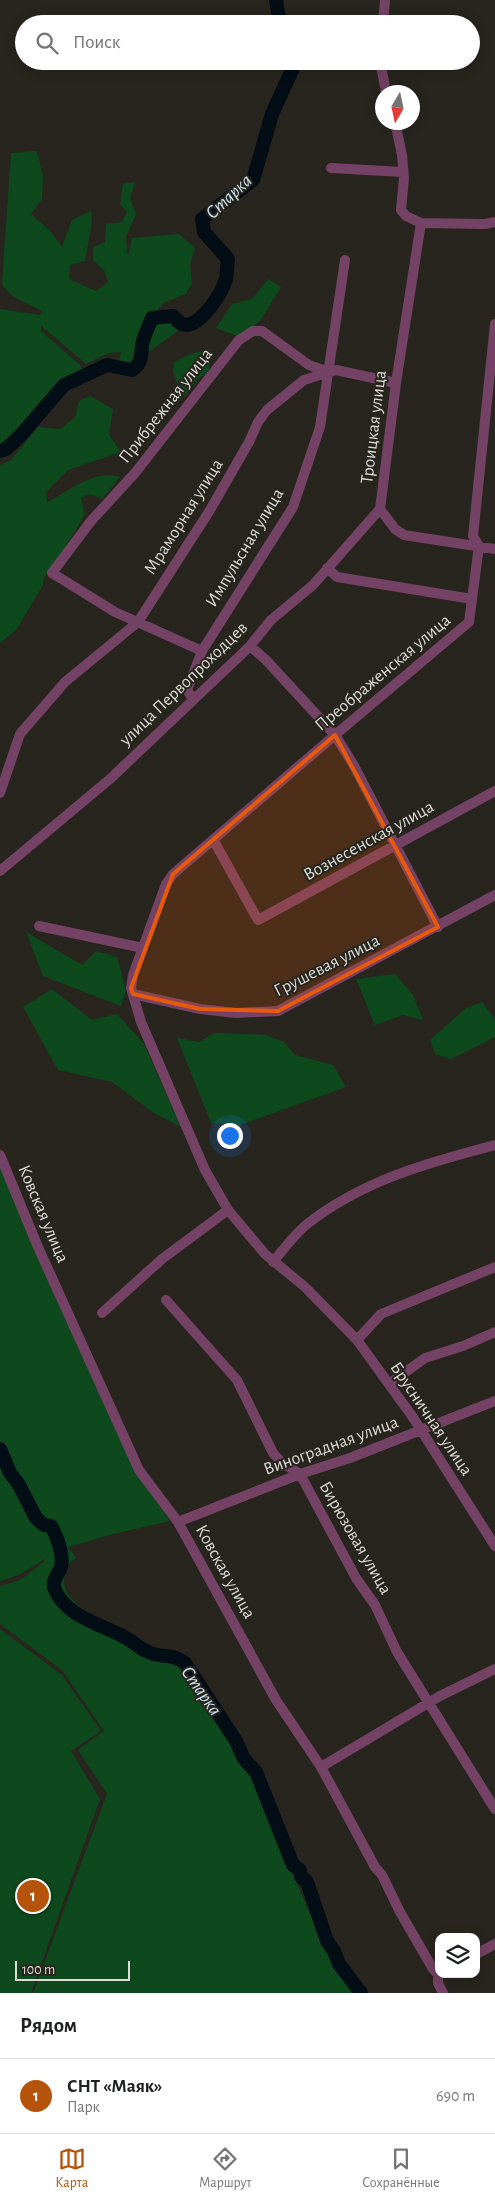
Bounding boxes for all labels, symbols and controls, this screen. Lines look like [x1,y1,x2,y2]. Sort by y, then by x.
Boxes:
search box [15,15,480,70]
icon: search [33,29,61,57]
text: Поиск [73,33,120,52]
north arrow [375,85,420,130]
water label: Старка [202,171,256,223]
street label: Прибрежная улица [115,345,216,467]
street label: Троицкая улица [358,369,390,485]
street label: Мраморная улица [141,456,227,578]
street label: Импульсная улица [203,486,287,610]
street label: Преображенская улица [311,610,454,735]
street label: улица Первопроходцев [116,619,251,750]
street label: Вознесенская улица [301,798,437,884]
street label: Грушевая улица [271,932,383,1000]
your location [217,1123,243,1149]
street label: Ковская улица [14,1163,72,1265]
street label: Брусничная улица [386,1359,476,1479]
street label: Виноградная улица [261,1413,401,1479]
street label: Бирюзовая улица [315,1478,395,1598]
street label: Ковская улица [192,1522,258,1622]
water label: Старка [177,1663,225,1719]
pin: 1 [17,1877,49,1915]
map controls [435,1933,480,1978]
button: layers [435,1933,480,1978]
scale bar [15,1958,130,1981]
text: 100 m [22,1963,55,1977]
text: Рядом [20,2015,77,2036]
text: СНТ «Маяк» [67,2077,162,2096]
text: 1 [33,2088,39,2104]
text: 690 m [436,2088,475,2104]
text: Парк [67,2099,100,2115]
tab: Карта [55,2145,88,2192]
tab: Маршрут [199,2145,252,2192]
tab: Сохранённые [362,2145,440,2192]

